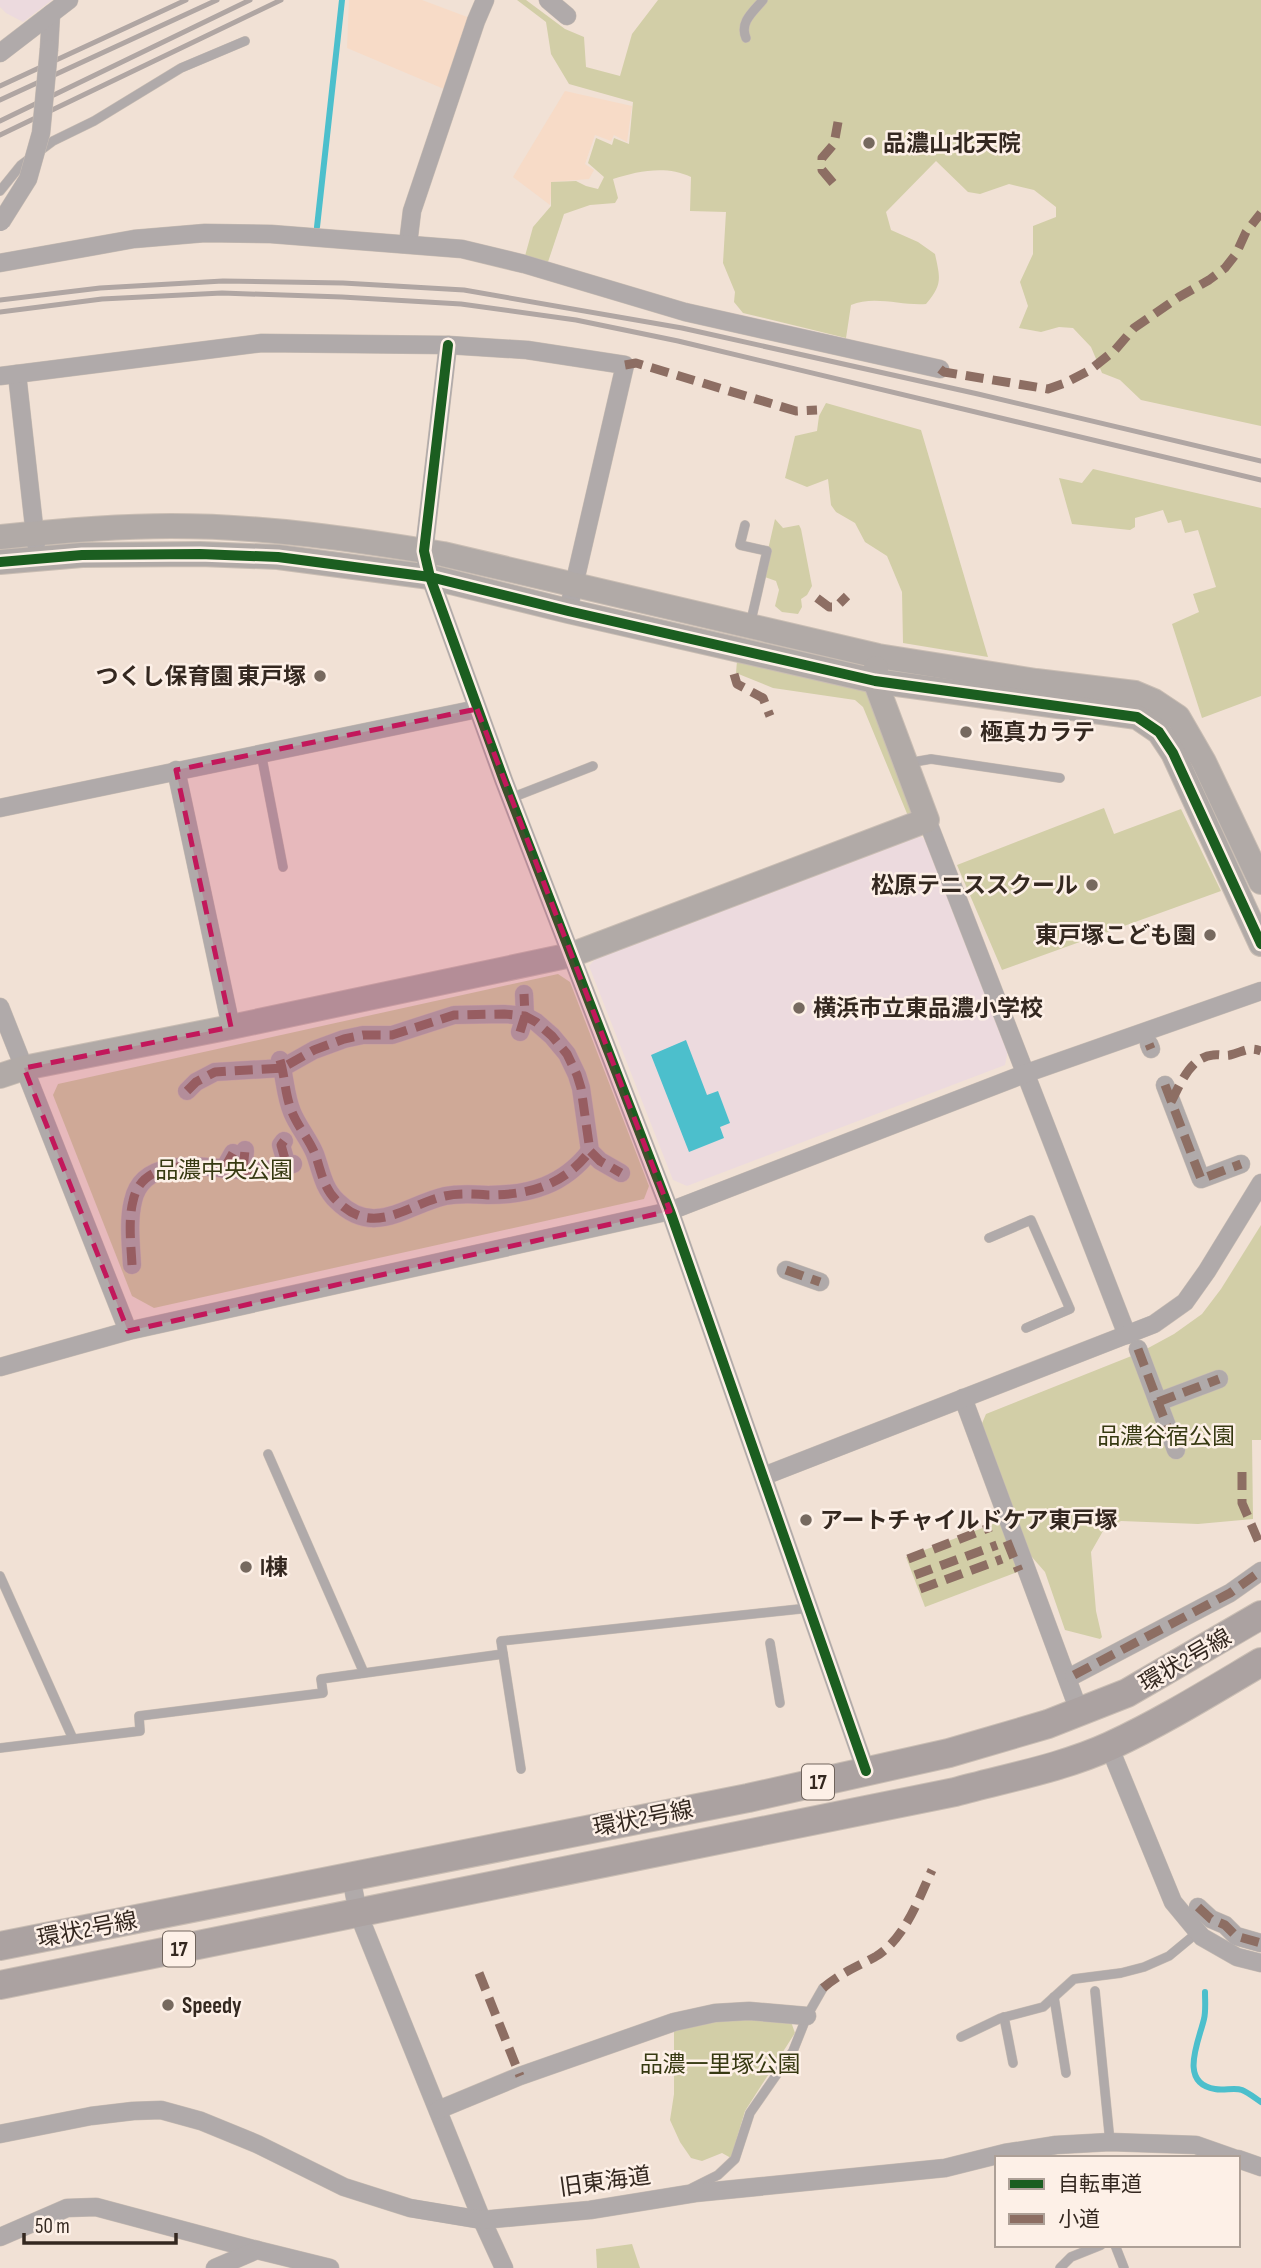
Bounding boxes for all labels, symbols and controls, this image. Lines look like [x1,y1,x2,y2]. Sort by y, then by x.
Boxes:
place label: 品濃山北天院 [883,130,1021,158]
marker: 品濃山北天院 [861,135,877,151]
place label: つくし保育園 東戸塚 [95,663,306,691]
marker: つくし保育園 東戸塚 [312,668,328,684]
place label: 極真カラテ [980,719,1095,747]
marker: 極真カラテ [958,724,974,740]
place label: 松原テニススクール [871,872,1078,900]
marker: 松原テニススクール [1084,877,1100,893]
place label: 東戸塚こども園 [1035,922,1196,950]
marker: 東戸塚こども園 [1202,927,1218,943]
place label: 横浜市立東品濃小学校 [813,995,1043,1023]
marker: 横浜市立東品濃小学校 [791,1000,807,1016]
park label: 品濃中央公園 [155,1157,293,1185]
park label: 品濃谷宿公園 [1097,1423,1235,1451]
place label: アートチャイルドケア東戸塚 [820,1507,1117,1535]
marker: アートチャイルドケア東戸塚 [798,1512,814,1528]
place label: I棟 [260,1554,288,1582]
marker: I棟 [238,1559,254,1575]
street label: 環状2号線 [1135,1623,1236,1698]
road number: 17 [802,1764,834,1800]
street label: 環状2号線 [591,1796,696,1842]
street label: 環状2号線 [35,1907,140,1953]
road number: 17 [163,1932,195,1966]
place label: Speedy [182,1992,242,2020]
marker: Speedy [160,1997,176,2013]
park label: 品濃一里塚公園 [640,2051,801,2079]
legend [995,2156,1240,2247]
street label: 旧東海道 [558,2162,653,2202]
text: 自転車道 [1058,2172,1142,2197]
scale bar [24,2202,177,2246]
text: 小道 [1058,2207,1100,2232]
text: 50 m [35,2214,70,2239]

